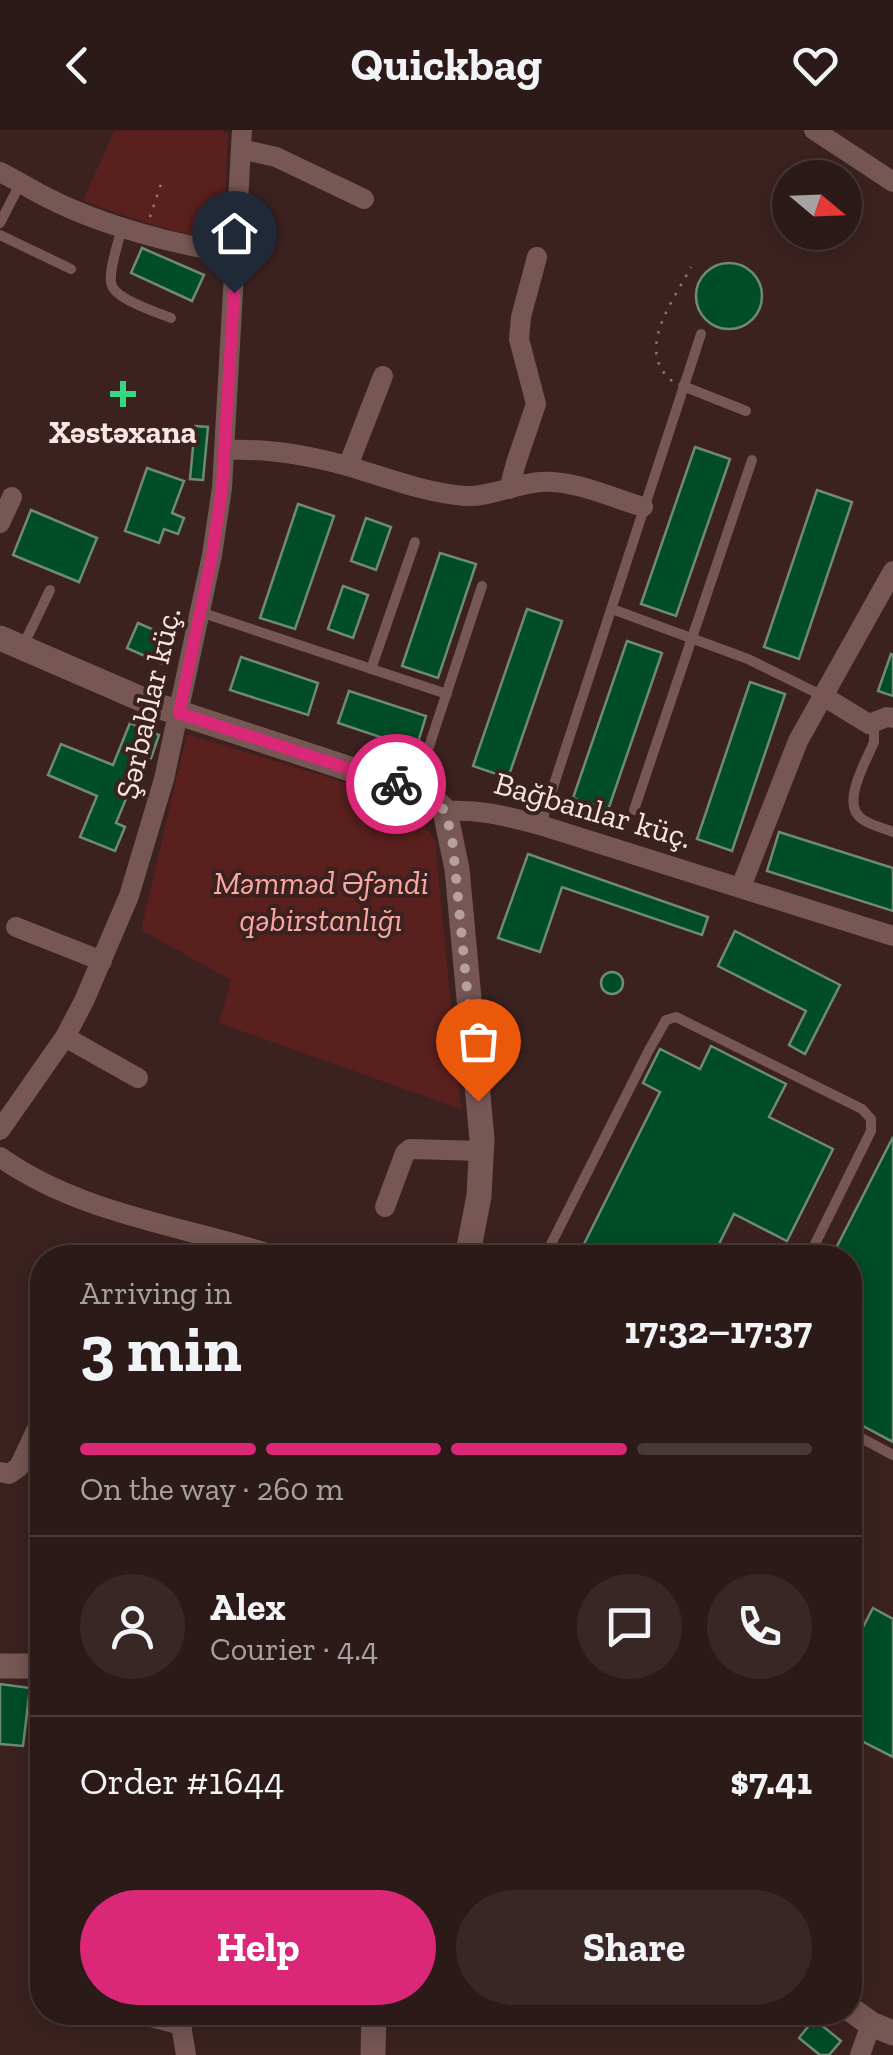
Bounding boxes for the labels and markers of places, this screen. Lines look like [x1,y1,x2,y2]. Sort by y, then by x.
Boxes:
pin [192,191,277,294]
marker: Xəstəxana [110,381,136,407]
place label: Xəstəxana [49,413,197,451]
pin [436,999,521,1102]

